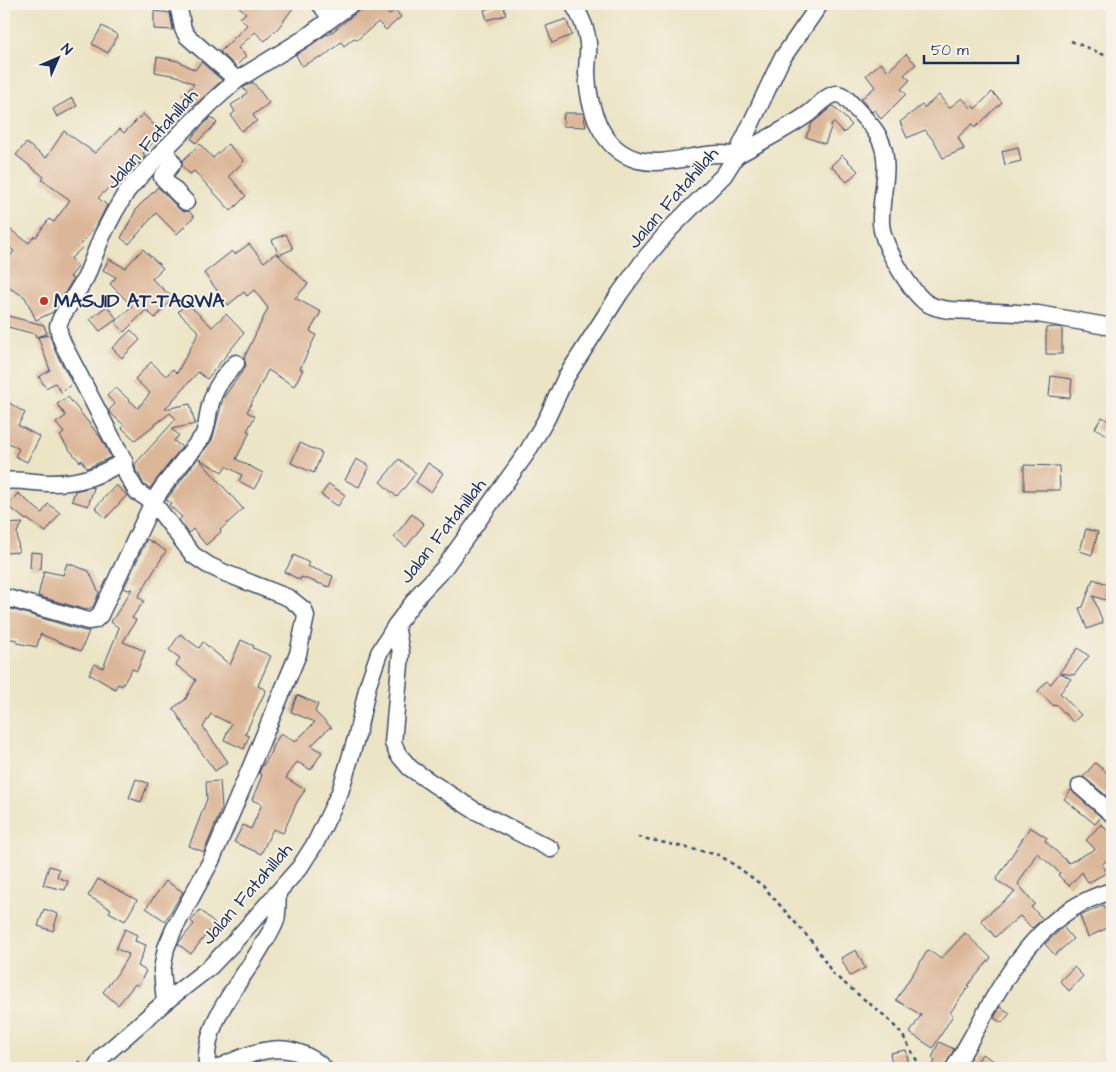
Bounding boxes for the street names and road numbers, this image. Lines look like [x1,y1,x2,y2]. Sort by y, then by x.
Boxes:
street label: Jalan Fatahillah [99,82,205,195]
street label: Jalan Fatahillah [621,141,725,255]
street label: Jalan Fatahillah [393,472,493,589]
street label: Jalan Fatahillah [195,837,299,951]

